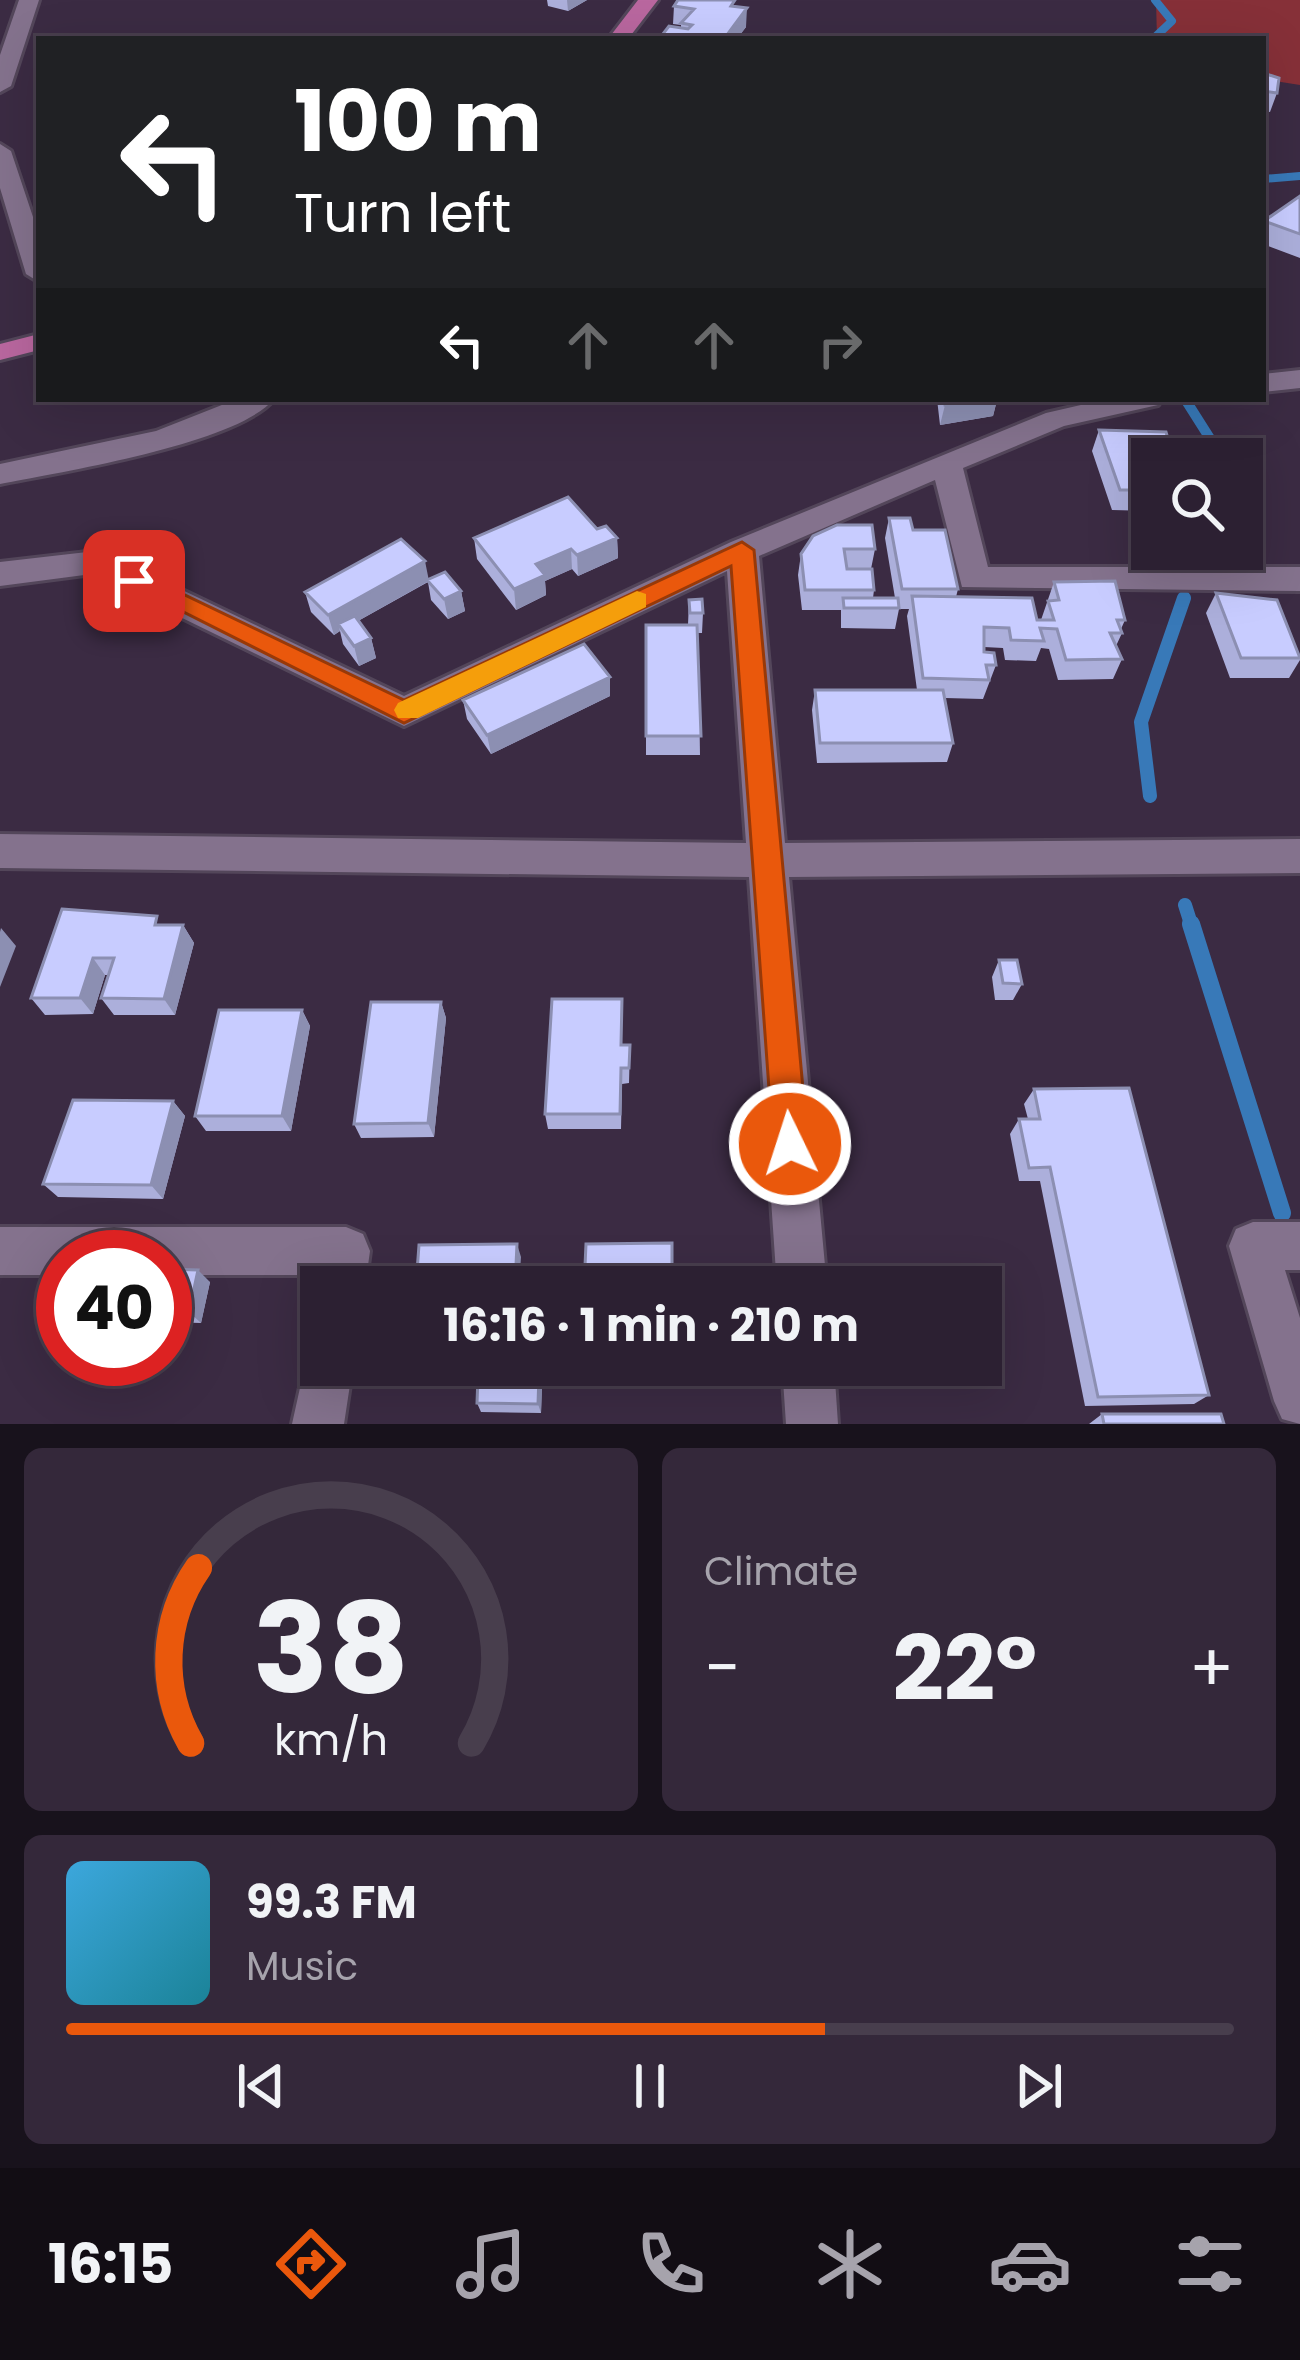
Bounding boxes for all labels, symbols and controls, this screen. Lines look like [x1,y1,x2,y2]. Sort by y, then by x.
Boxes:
text: 100 m [294,63,542,180]
icon: left [96,84,252,240]
text: Turn left [294,175,511,251]
icon: left [429,312,495,378]
icon: ahead [555,312,621,378]
icon: ahead [681,312,747,378]
icon: right [807,312,873,378]
map controls [1131,438,1263,570]
button: search [1131,438,1263,570]
pin [83,530,185,632]
icon: arrive [101,548,167,614]
position arrow [727,1081,853,1207]
speed limit sign: 40 [36,1230,192,1386]
text: 16:16 · 1 min · 210 m [443,1294,859,1357]
text: Climate [704,1544,858,1599]
text: 38 [253,1561,409,1736]
text: 22° [892,1605,1037,1732]
text: − [704,1622,740,1714]
text: + [1189,1622,1234,1714]
text: km/h [274,1709,388,1769]
text: 99.3 FM [246,1871,417,1934]
text: Music [246,1939,358,1994]
icon: previous [228,2053,294,2119]
icon: pause [617,2053,683,2119]
icon: next [1006,2053,1072,2119]
icon: directions [269,2222,353,2306]
icon: music [449,2222,533,2306]
icon: phone [629,2222,713,2306]
icon: climate [808,2222,892,2306]
icon: car [988,2222,1072,2306]
icon: filters [1168,2222,1252,2306]
text: 16:15 [48,2226,173,2302]

